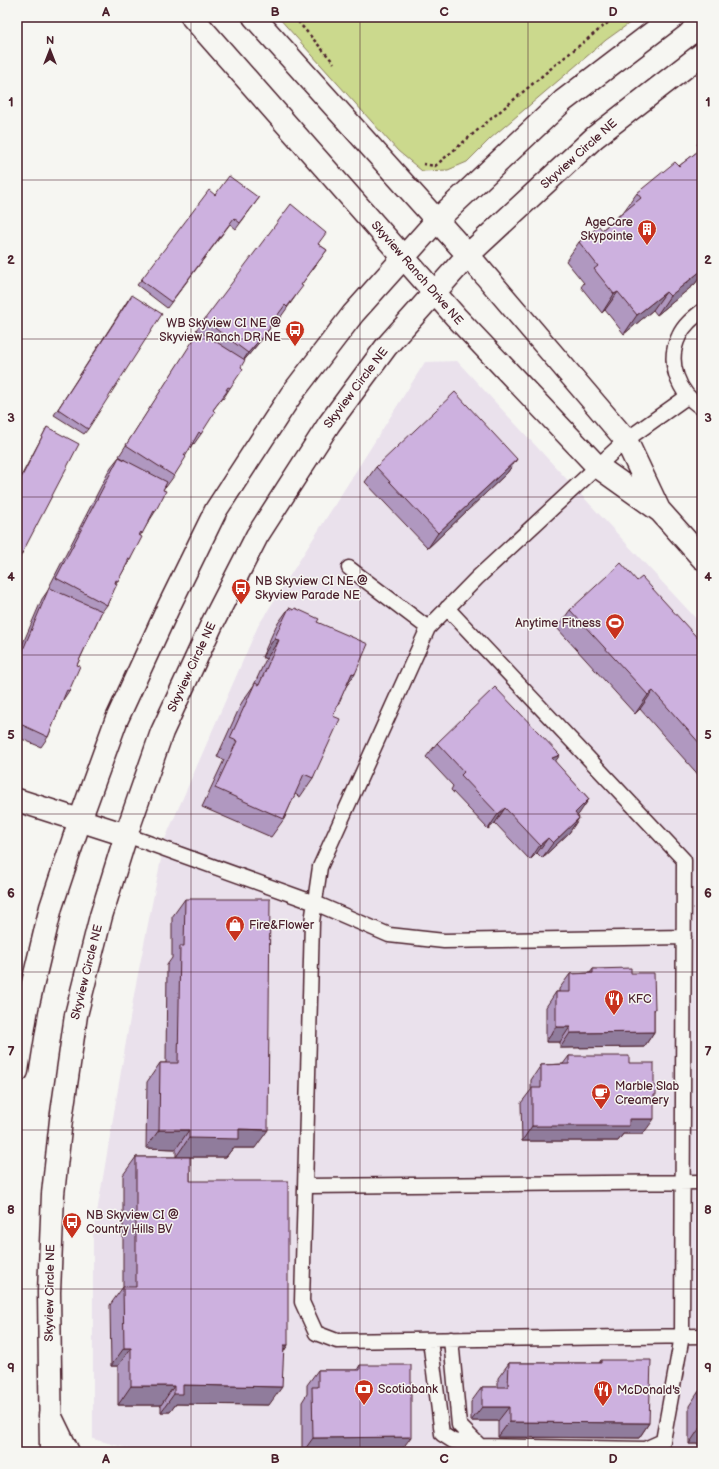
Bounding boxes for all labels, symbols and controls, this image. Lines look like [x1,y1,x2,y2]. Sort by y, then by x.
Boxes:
text: A [101,4,110,20]
text: B [270,4,280,20]
text: C [439,4,449,20]
text: D [608,4,618,20]
north arrow [30,30,70,70]
text: N [46,34,54,47]
text: 1 [8,94,14,110]
text: 1 [705,94,711,110]
street label: Skyview Circle NE [538,116,620,192]
place label: AgeCare Skypointe [580,215,633,244]
street label: Skyview Ranch Drive NE [368,218,466,328]
building icon: AgeCare Skypointe [636,218,658,246]
text: 2 [7,252,15,268]
text: 2 [704,252,712,268]
place label: WB Skyview CI NE @ Skyview Ranch DR NE [159,316,281,345]
bus stop icon: WB Skyview CI NE @ Skyview Ranch DR NE [284,319,306,347]
street label: Skyview Circle NE [321,344,391,431]
text: 3 [7,410,15,426]
text: 3 [704,410,712,426]
text: 4 [7,569,15,585]
text: 4 [704,569,712,585]
place label: NB Skyview CI NE @ Skyview Parade NE [255,574,368,603]
bus stop icon: NB Skyview CI NE @ Skyview Parade NE [230,577,252,605]
sports icon: Anytime Fitness [604,612,626,640]
place label: Anytime Fitness [515,616,601,631]
street label: Skyview Circle NE [165,620,219,714]
text: 5 [7,727,15,743]
text: 5 [704,727,712,743]
text: 6 [7,885,15,901]
text: 6 [704,885,712,901]
shop icon: Fire&Flower [224,914,246,942]
place label: Fire&Flower [249,918,315,933]
street label: Skyview Circle NE [68,923,106,1021]
restaurant icon: KFC [603,988,625,1016]
place label: KFC [628,992,652,1007]
text: 7 [7,1044,15,1060]
text: 7 [704,1044,712,1060]
place label: Marble Slab Creamery [615,1079,680,1108]
cafe icon: Marble Slab Creamery [590,1082,612,1110]
text: 8 [7,1202,15,1218]
text: 8 [704,1202,712,1218]
place label: NB Skyview CI @ Country Hills BV [86,1208,179,1237]
bus stop icon: NB Skyview CI @ Country Hills BV [61,1211,83,1239]
street label: Skyview Circle NE [42,1244,58,1342]
text: 9 [7,1360,15,1376]
text: 9 [704,1360,712,1376]
bank icon: Scotiabank [353,1378,375,1406]
restaurant icon: McDonald's [592,1379,614,1407]
place label: Scotiabank [378,1382,438,1397]
place label: McDonald's [617,1383,680,1398]
text: A [101,1451,110,1467]
text: B [270,1451,280,1467]
text: C [439,1451,449,1467]
text: D [608,1451,618,1467]

